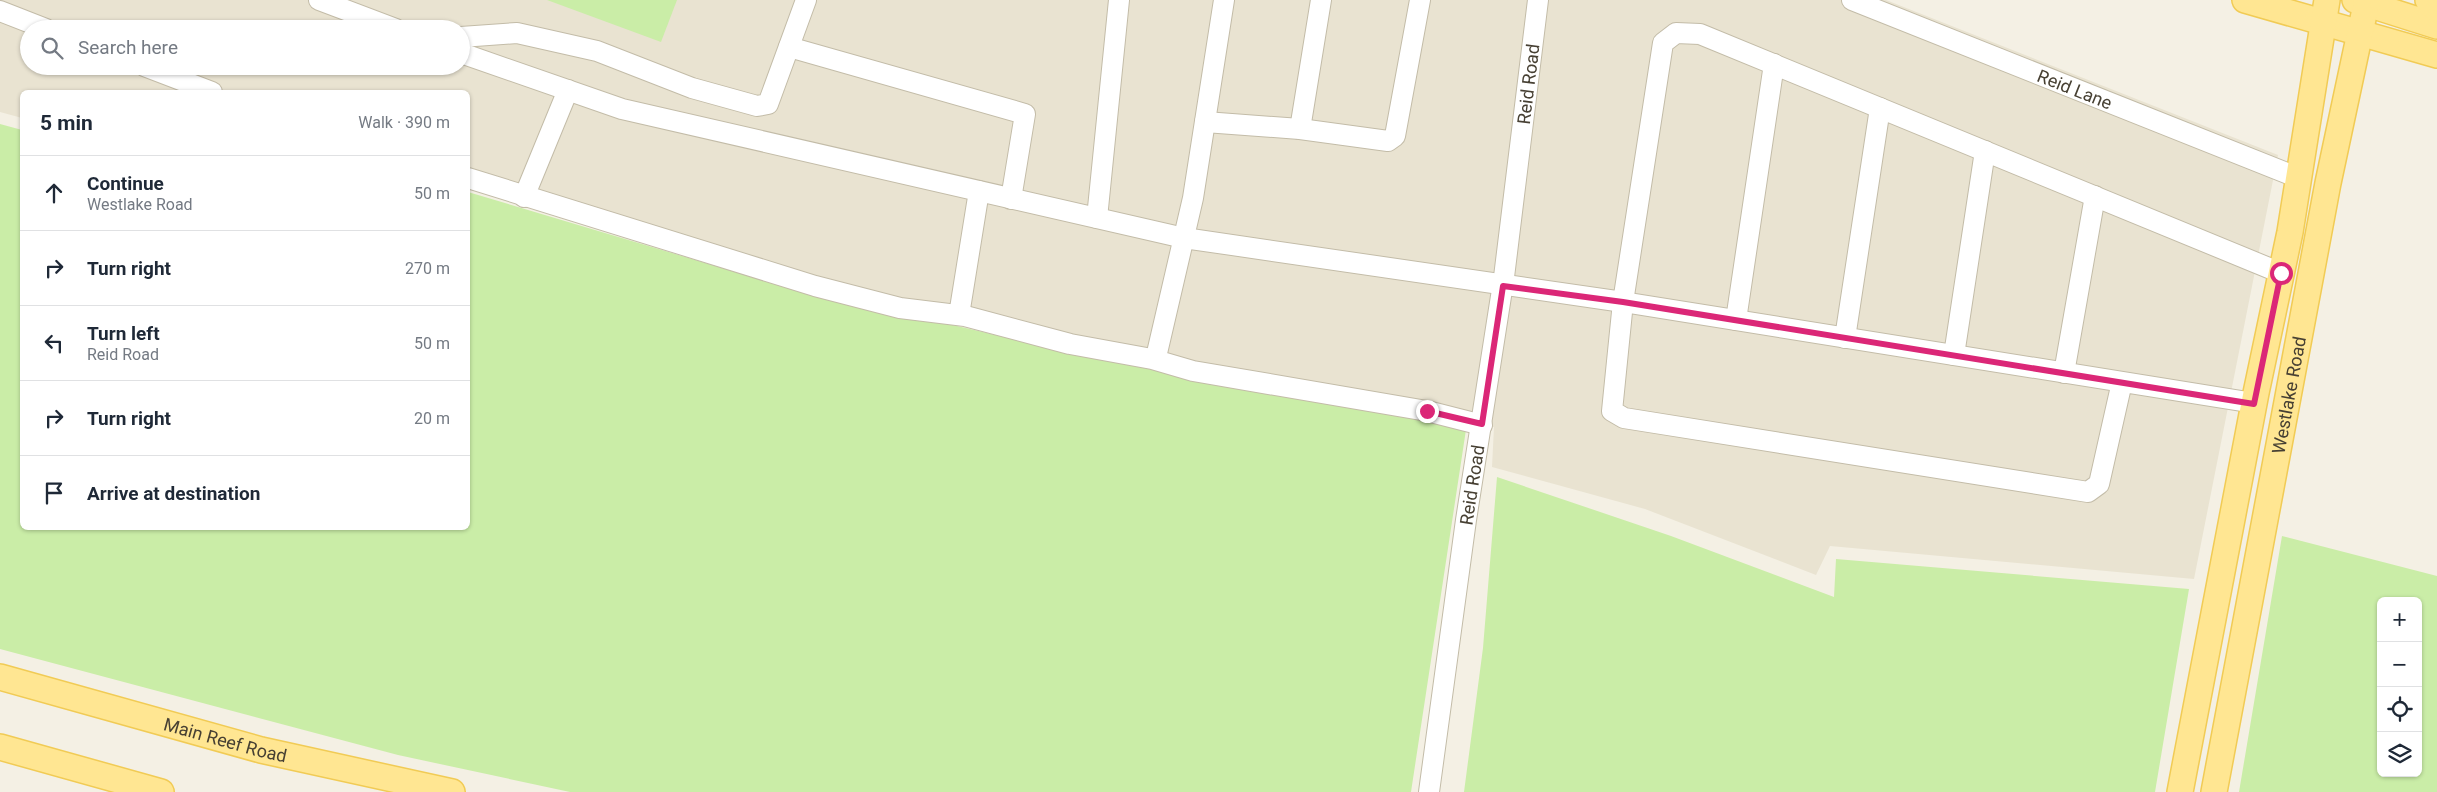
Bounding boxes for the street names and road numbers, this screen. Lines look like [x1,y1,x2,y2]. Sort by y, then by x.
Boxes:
street label: Reid Road [1512,42,1543,125]
street label: Reid Lane [2035,64,2115,113]
street label: Westlake Road [2267,335,2310,455]
street label: Reid Road [1455,443,1488,527]
street label: Main Reef Road [162,713,289,766]

